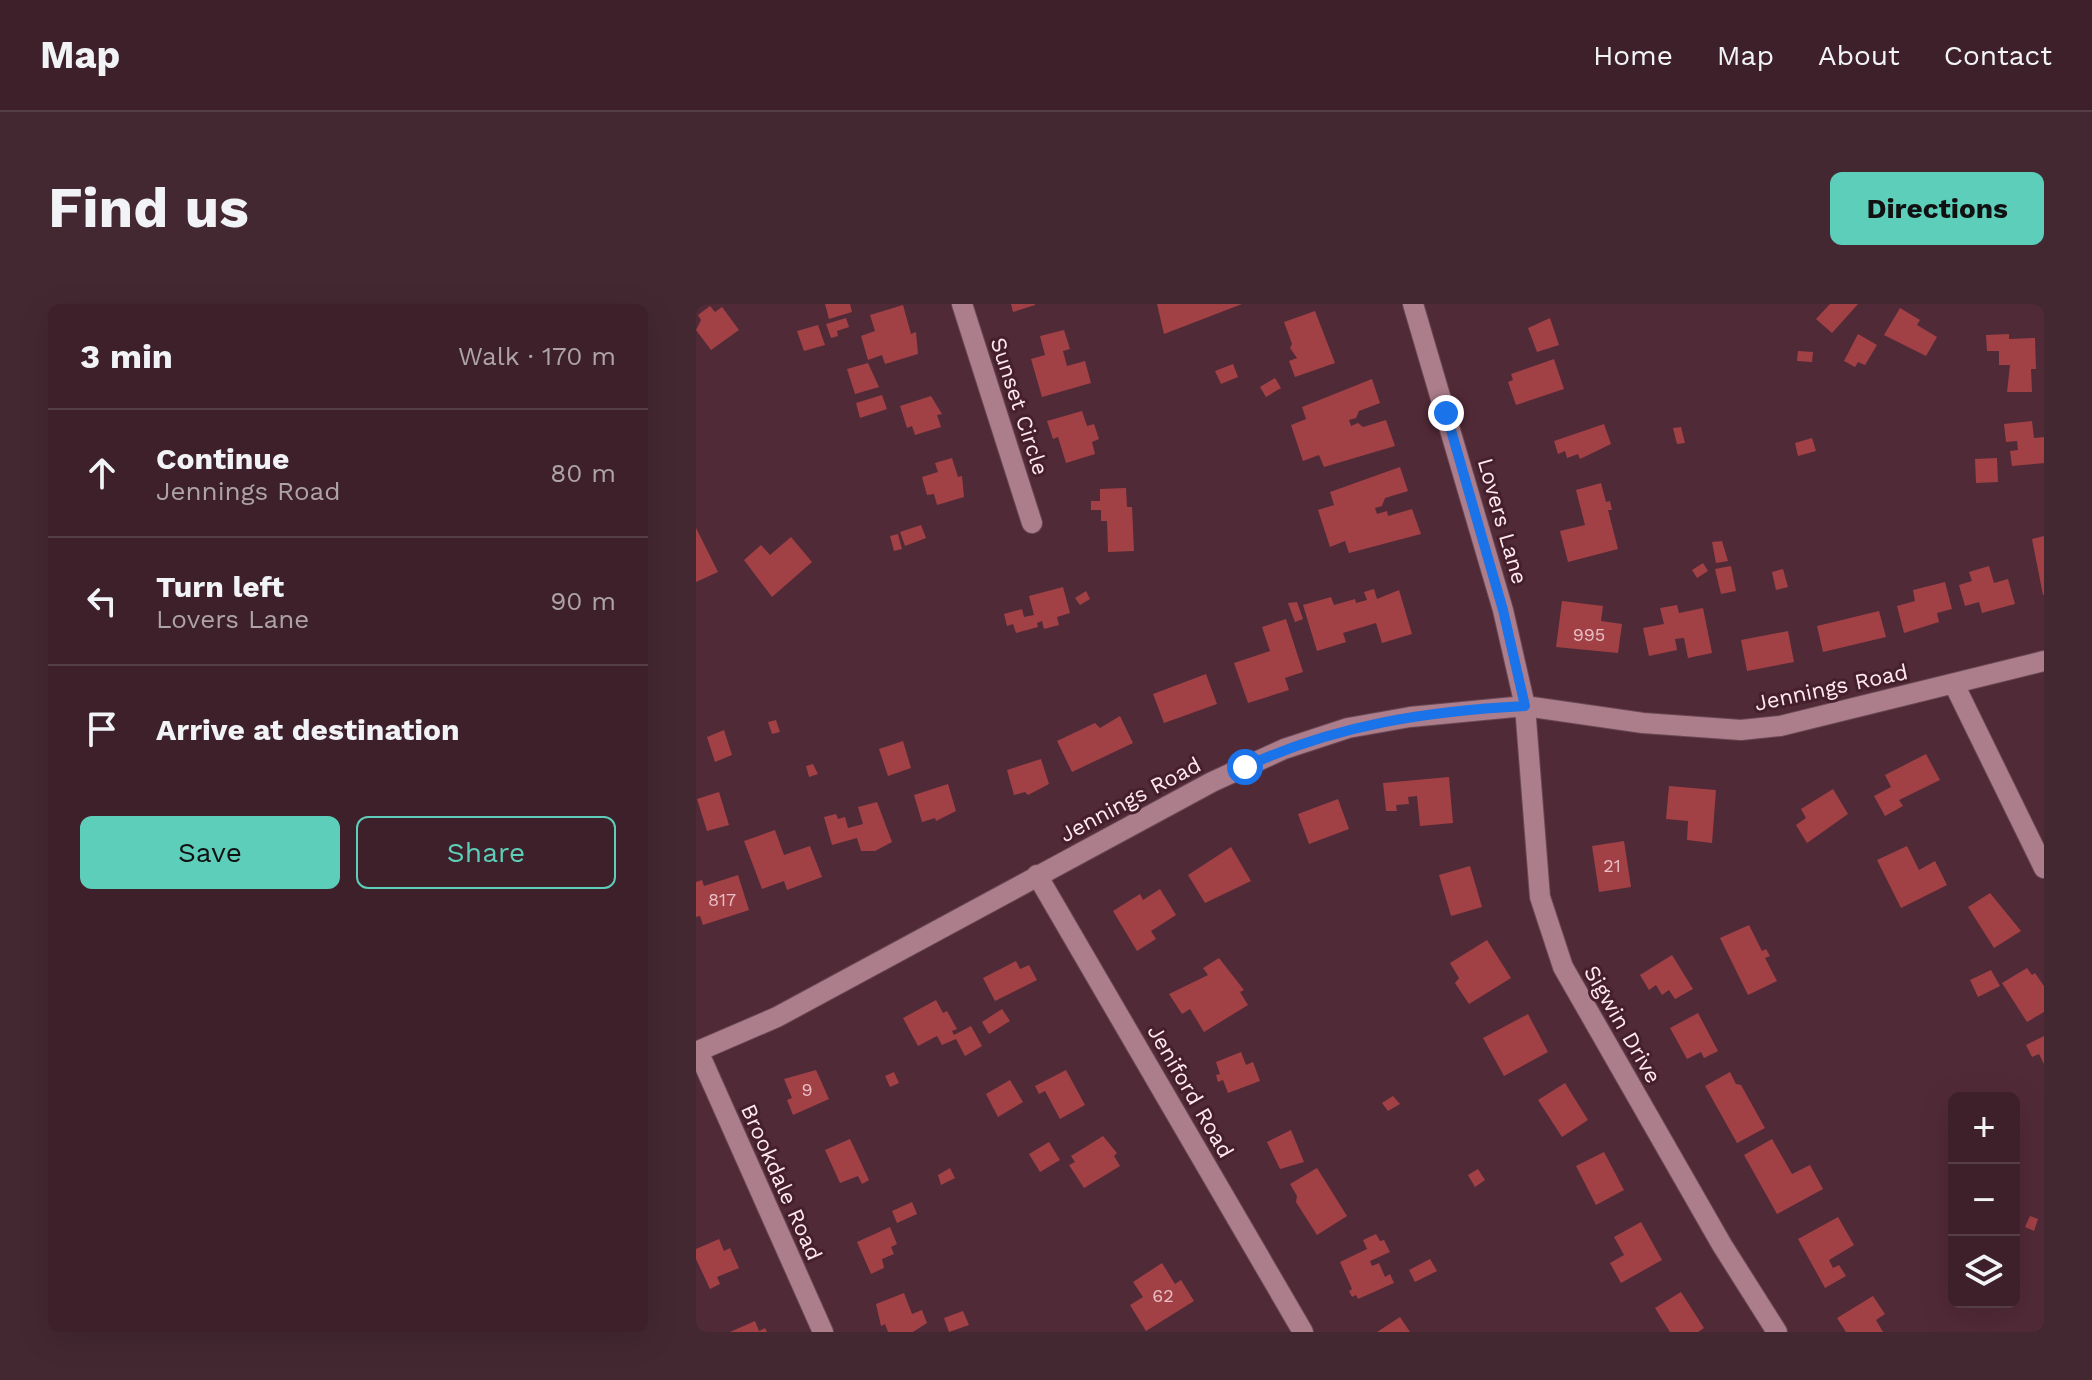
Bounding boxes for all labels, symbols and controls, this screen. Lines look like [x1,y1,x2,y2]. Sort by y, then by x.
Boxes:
text: Map [40,33,120,77]
text: Home [1593,39,1673,72]
text: Map [1717,39,1774,72]
text: About [1818,39,1900,72]
text: Contact [1944,39,2052,72]
button: Directions [1830,172,2044,245]
text: Find us [48,175,249,241]
street label: Sunset Circle [986,334,1054,478]
text: 3 min [80,336,173,376]
text: Walk · 170 m [458,341,616,371]
route end [1428,395,1464,431]
text: Continue [156,441,289,476]
icon: ahead [80,451,124,495]
street label: Lovers Lane [1473,455,1532,587]
text: 80 m [550,458,616,488]
text: Jennings Road [156,476,341,506]
text: Turn left [156,569,284,604]
icon: left [80,579,124,623]
text: 90 m [550,586,616,616]
text: Lovers Lane [156,604,309,634]
house number: 995 [1573,624,1605,645]
street label: Jennings Road [1752,659,1910,716]
icon: arrive [80,707,124,751]
text: Arrive at destination [156,712,460,747]
route start [1227,749,1263,785]
street label: Jennings Road [1055,752,1205,847]
button: Save [80,816,340,889]
button: Share [356,816,616,889]
house number: 21 [1603,855,1621,876]
house number: 817 [708,889,736,910]
street label: Sigwin Drive [1579,961,1666,1087]
street label: Jeniford Road [1142,1020,1239,1162]
house number: 9 [801,1079,813,1100]
map controls [1948,1092,2020,1308]
button: + [1948,1092,2020,1164]
street label: Brookdale Road [736,1100,827,1264]
button: − [1948,1164,2020,1236]
button: layers [1948,1236,2020,1308]
house number: 62 [1152,1285,1174,1306]

